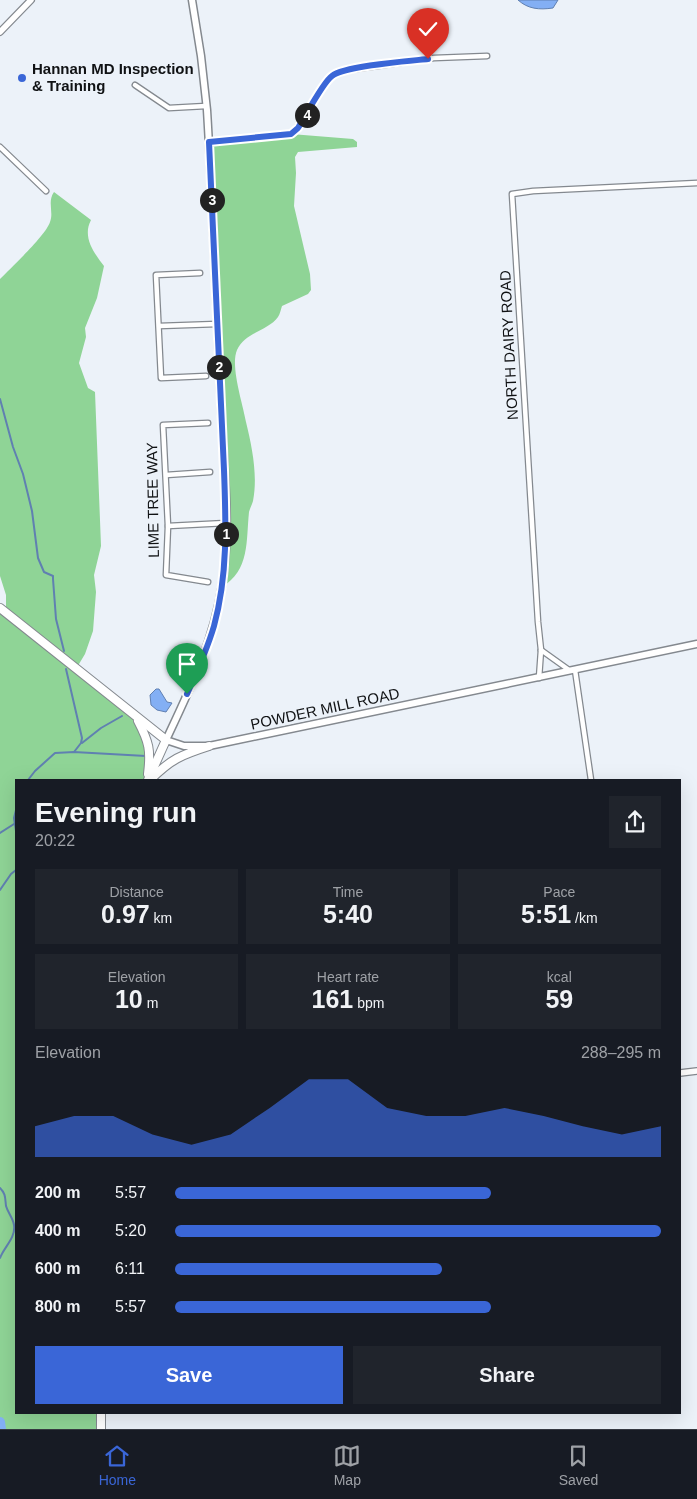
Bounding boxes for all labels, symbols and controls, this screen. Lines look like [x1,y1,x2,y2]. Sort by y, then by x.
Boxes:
pin [407,8,449,59]
icon: check [414,15,442,43]
place label: Hannan MD Inspection & Training [32,60,194,94]
marker: Hannan MD Inspection & Training [16,72,28,84]
pin: 4 [294,102,320,128]
text: 4 [304,107,311,123]
pin: 3 [200,188,224,212]
text: 3 [209,192,216,208]
street label: NORTH DAIRY ROAD [496,270,521,420]
pin: 2 [206,354,232,380]
text: 2 [216,359,223,375]
street label: LIME TREE WAY [143,442,162,558]
pin: 1 [214,522,238,546]
text: 1 [223,526,230,542]
pin [166,643,208,694]
icon: arrive [173,650,201,678]
street label: POWDER MILL ROAD [249,684,401,733]
button: share [609,796,661,848]
text: Evening run [35,797,197,828]
text: 20:22 [35,832,75,849]
text: Distance [109,884,164,900]
text: Time [333,884,363,900]
text: Pace [543,884,575,900]
text: 0.97 [101,900,150,928]
text: 5:40 [323,900,373,928]
text: 5:51 [521,900,571,928]
text: km [150,910,172,926]
text: /km [571,910,598,926]
text: Elevation [108,969,165,985]
text: Heart rate [317,969,379,985]
text: kcal [547,969,572,985]
text: 10 [115,985,143,1013]
text: 161 [312,985,353,1013]
text: 59 [545,985,573,1013]
text: m [143,995,158,1011]
text: bpm [353,995,384,1011]
text: Elevation [35,1044,101,1061]
text: 288–295 m [581,1044,661,1061]
text: 200 m [35,1184,80,1201]
text: 5:57 [115,1184,146,1201]
text: 400 m [35,1222,80,1239]
text: 5:20 [115,1222,146,1239]
text: 600 m [35,1260,80,1277]
text: 6:11 [115,1260,145,1277]
text: 800 m [35,1298,80,1315]
text: 5:57 [115,1298,146,1315]
button: Save [35,1346,343,1404]
button: Share [353,1346,661,1404]
tab: Home [99,1442,136,1488]
tab: Map [333,1442,361,1488]
tab: Saved [559,1442,598,1488]

